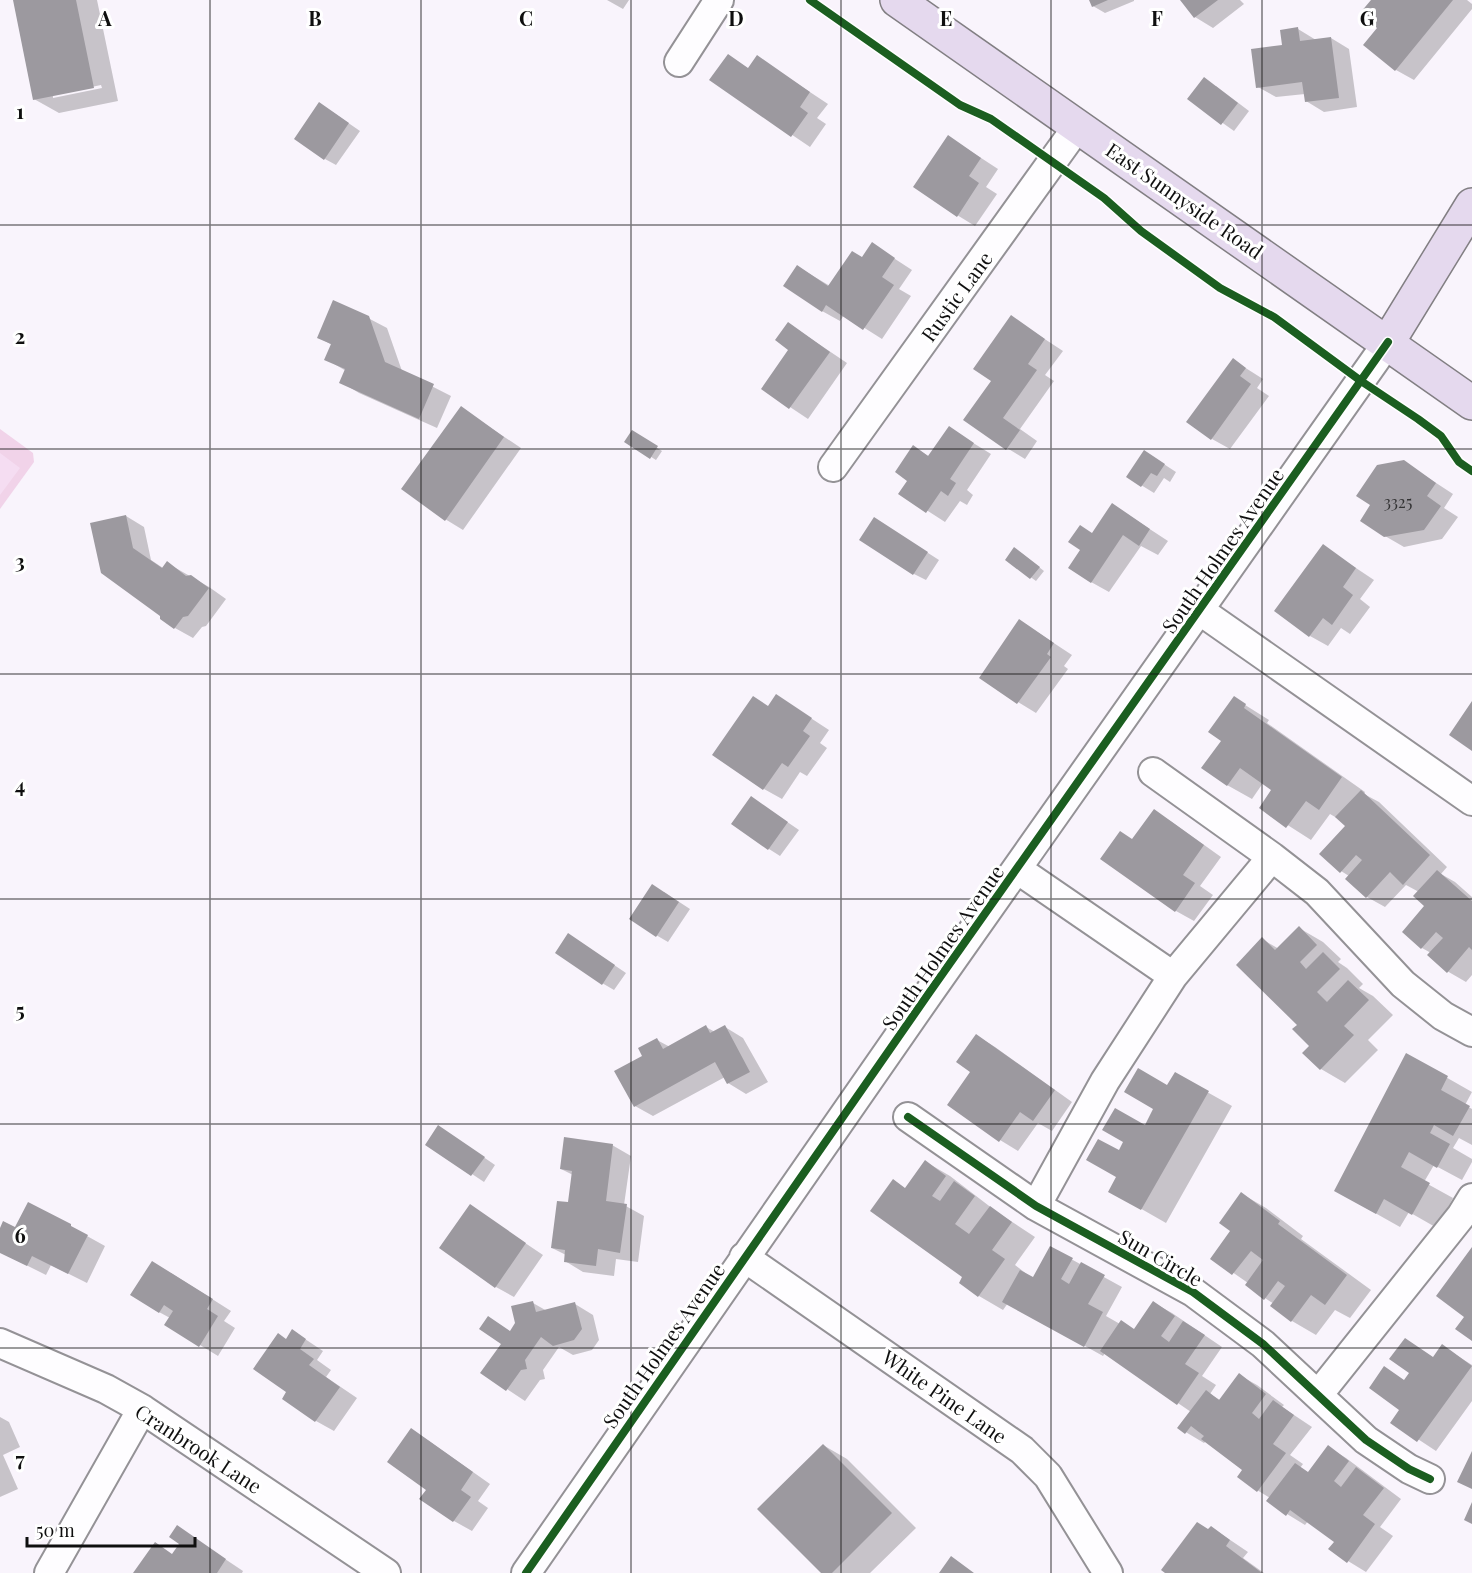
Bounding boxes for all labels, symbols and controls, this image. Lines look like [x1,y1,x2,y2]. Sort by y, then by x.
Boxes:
text: A [97,4,112,31]
text: B [308,4,322,31]
text: C [519,4,533,31]
text: D [728,4,744,31]
text: E [940,4,952,31]
text: F [1151,4,1163,31]
text: G [1360,4,1375,31]
text: 1 [16,97,24,124]
street label: East Sunnyside Road [1101,136,1269,265]
street label: Rustic Lane [914,246,998,346]
text: 2 [15,322,25,349]
street label: South Holmes Avenue [1155,462,1289,638]
house number: 3325 [1384,491,1412,512]
text: 3 [15,547,25,574]
text: 4 [15,771,25,798]
street label: South Holmes Avenue [875,859,1009,1035]
text: 5 [15,996,25,1023]
text: 6 [14,1221,26,1248]
street label: Sun Circle [1114,1222,1208,1292]
street label: South Holmes Avenue [596,1257,730,1433]
street label: White Pine Lane [877,1342,1013,1449]
street label: Cranbrook Lane [131,1397,267,1499]
text: 7 [15,1445,25,1472]
scale bar [27,1510,195,1548]
text: 50 m [36,1518,75,1542]

